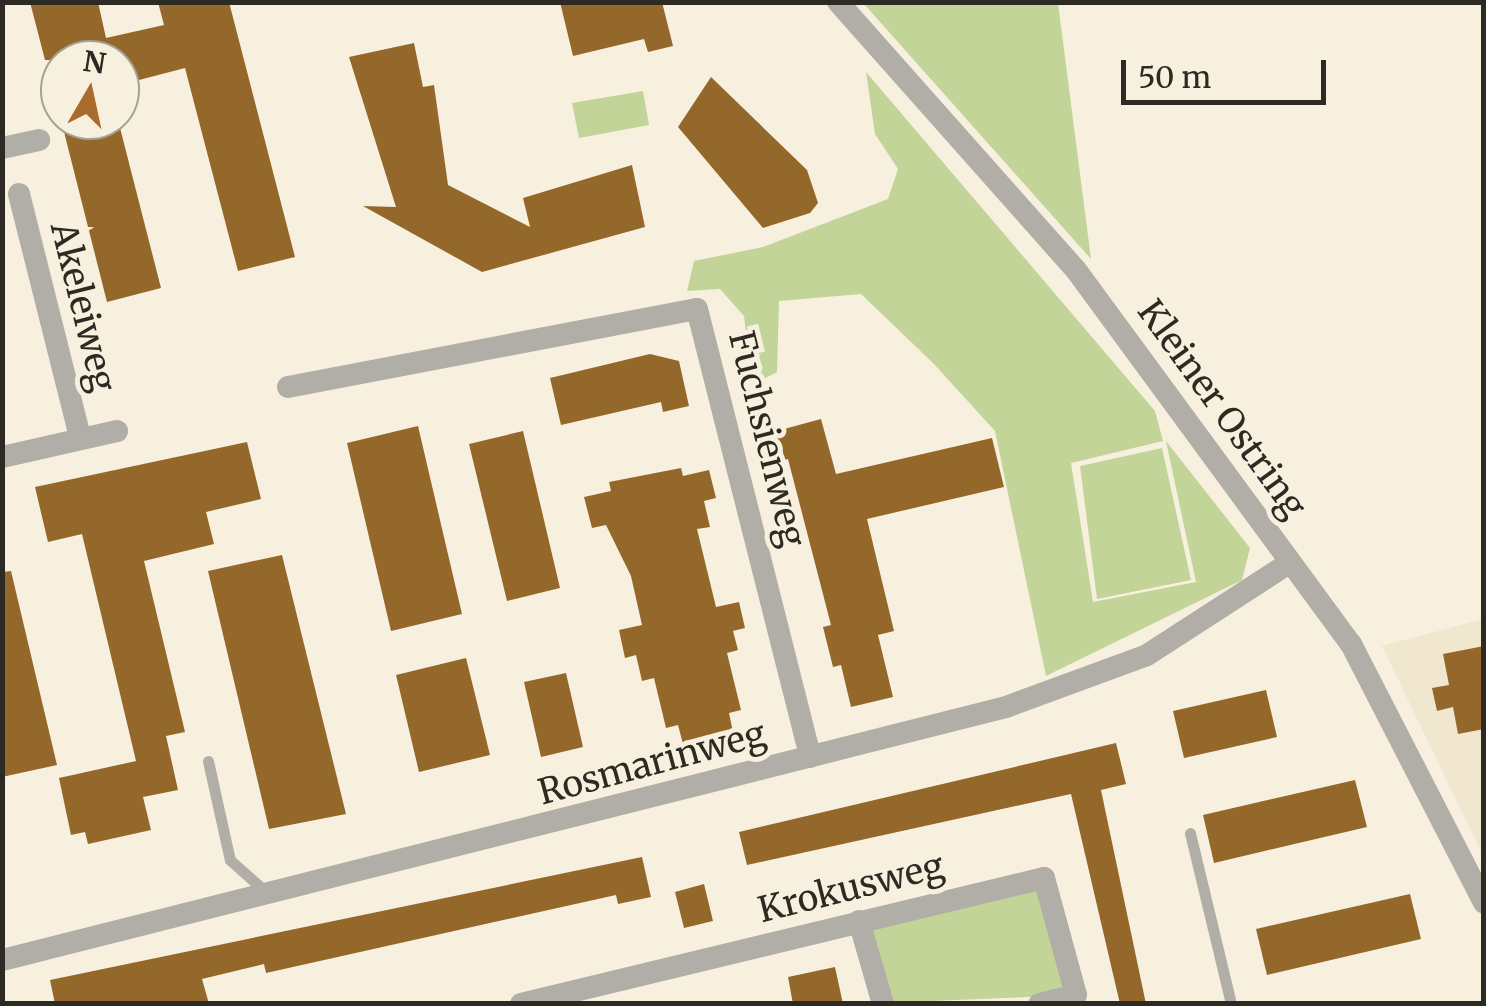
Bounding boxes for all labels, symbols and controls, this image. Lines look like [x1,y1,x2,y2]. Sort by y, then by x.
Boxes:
north arrow [40,40,140,140]
scale bar [1126,40,1331,102]
text: N [81,43,108,82]
text: 50 m [1138,58,1211,96]
street label: Akeleiweg [42,218,124,396]
street label: Kleiner Ostring [1129,292,1315,526]
street label: Fuchsienweg [720,327,814,551]
street label: Rosmarinweg [534,712,770,814]
street label: Krokusweg [754,845,948,931]

